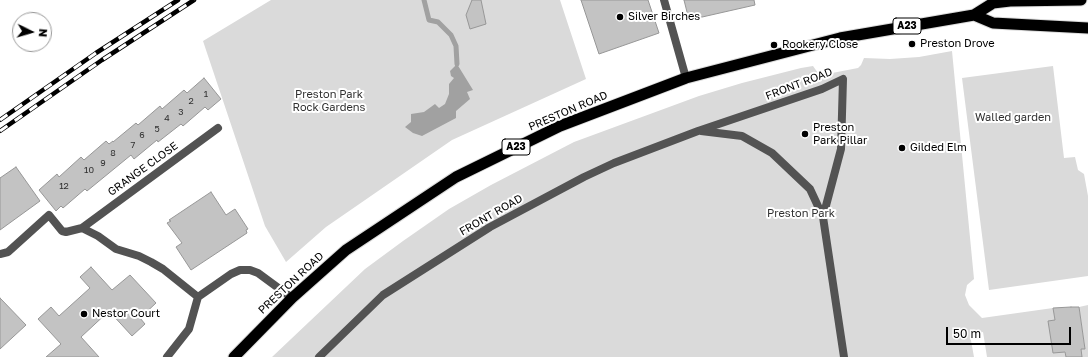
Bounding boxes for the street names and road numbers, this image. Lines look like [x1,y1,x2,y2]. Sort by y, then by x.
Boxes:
road number: A23 [893,18,921,34]
street label: FRONT ROAD [764,65,834,103]
street label: PRESTON ROAD [526,88,610,134]
street label: GRANGE CLOSE [105,139,181,199]
road number: A23 [502,139,530,155]
street label: FRONT ROAD [457,192,525,238]
street label: PRESTON ROAD [256,249,326,317]

